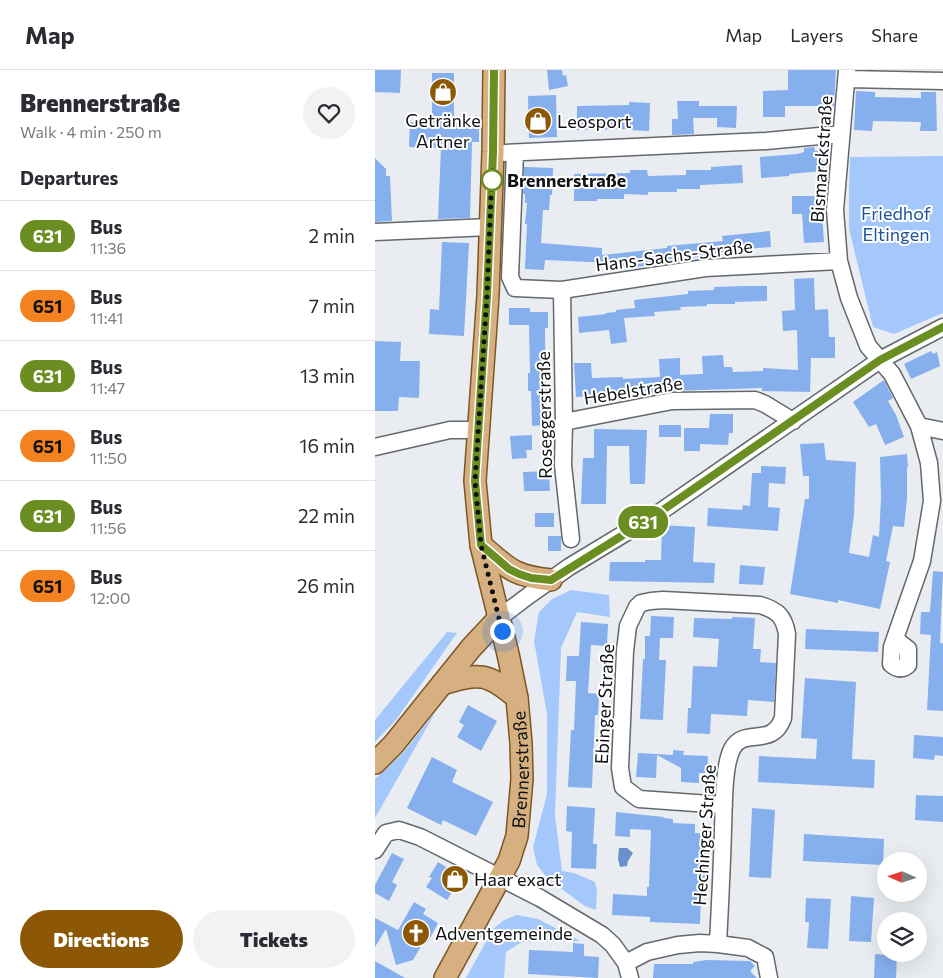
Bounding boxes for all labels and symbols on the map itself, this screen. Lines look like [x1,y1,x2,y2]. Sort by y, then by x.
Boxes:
shop icon: Getränke Artner [428,77,458,107]
street label: Bismarckstraße [806,95,836,223]
shop icon: Leosport [523,106,553,136]
place label: Getränke Artner [405,109,481,152]
place label: Leosport [557,110,632,132]
marker: Brennerstraße [481,169,503,191]
place label: Brennerstraße [507,169,626,191]
park label: Friedhof Eltingen [861,202,932,245]
street label: Hans-Sachs-Straße [594,234,754,276]
street label: Roseggerstraße [532,351,556,479]
street label: Hebelstraße [582,371,684,409]
line badge: 631 [614,506,672,538]
your location [490,619,515,644]
street label: Ebinger Straße [590,643,618,765]
street label: Brennerstraße [507,710,533,829]
street label: Hechinger Straße [688,764,720,906]
north arrow [877,852,927,902]
shop icon: Haar exact [440,864,470,894]
place label: Haar exact [474,868,562,890]
church icon: Adventgemeinde [401,918,431,948]
place label: Adventgemeinde [435,922,573,944]

